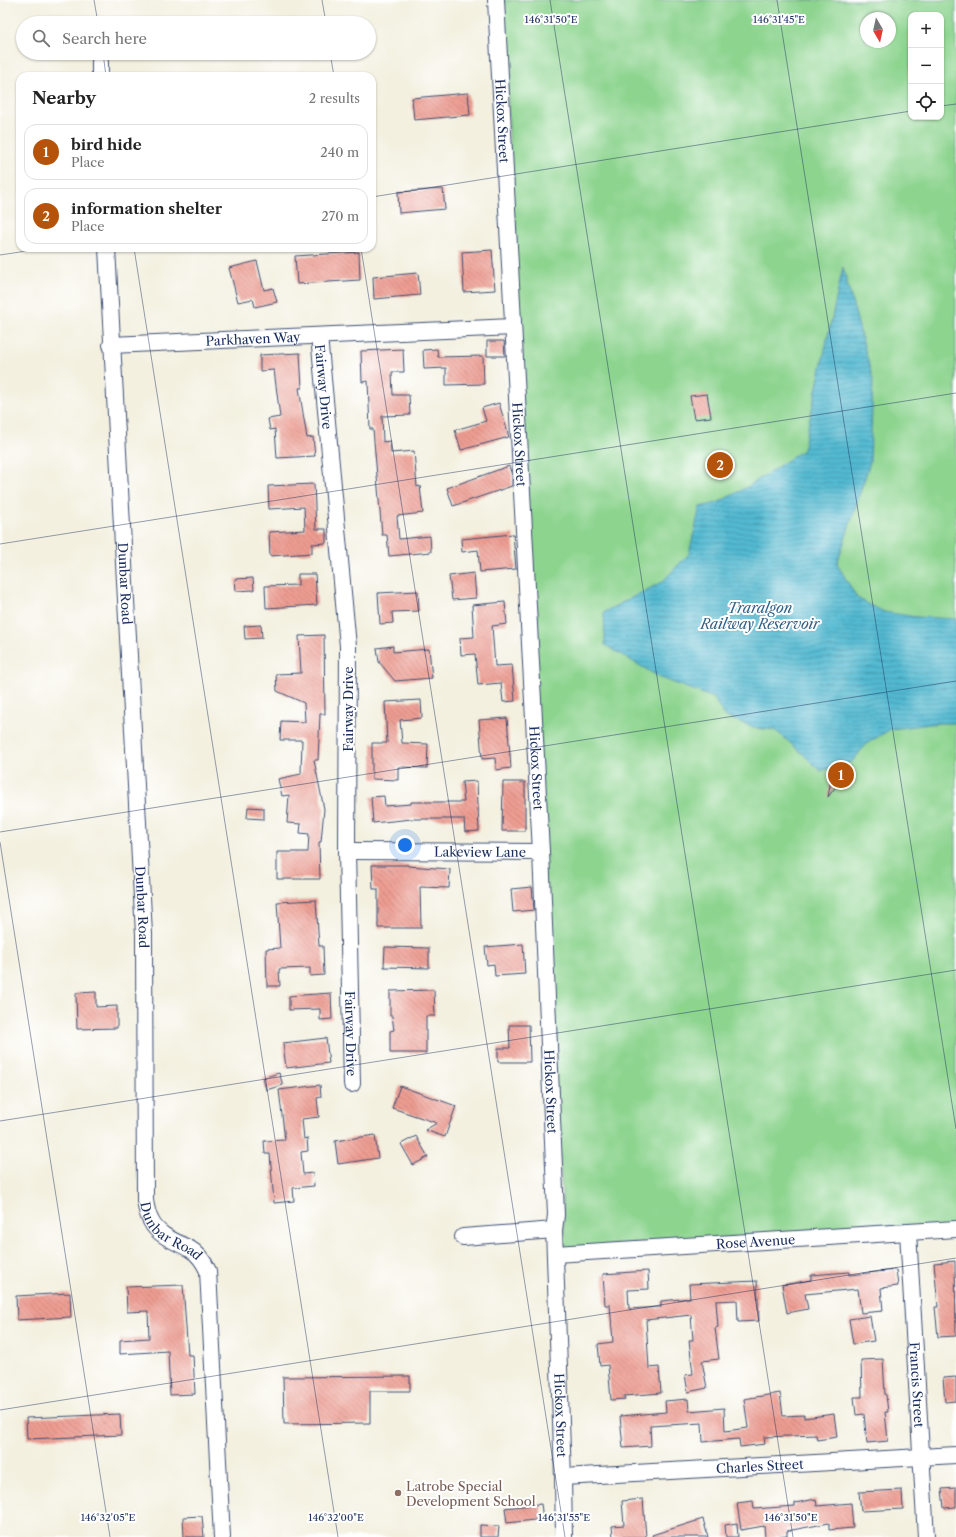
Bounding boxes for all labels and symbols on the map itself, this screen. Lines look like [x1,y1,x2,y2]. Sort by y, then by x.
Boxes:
north arrow [860,12,896,48]
text: 146°31'50"E [524,13,578,26]
text: 146°31'45"E [753,13,805,26]
street label: Hickox Street [492,78,513,164]
street label: Parkhaven Way [205,329,301,349]
street label: Fairway Drive [312,344,336,430]
street label: Hickox Street [509,402,530,487]
pin: 2 [707,450,733,480]
street label: Dunbar Road [115,542,135,625]
water label: Traralgon Railway Reservoir [699,599,821,633]
street label: Fairway Drive [340,666,356,752]
street label: Hickox Street [526,725,547,811]
pin: 1 [828,760,854,790]
your location [395,835,415,855]
street label: Lakeview Lane [434,843,526,860]
street label: Dunbar Road [132,866,152,948]
street label: Fairway Drive [342,991,360,1076]
street label: Hickox Street [541,1049,561,1134]
street label: Dunbar Road [137,1200,206,1263]
street label: Rose Avenue [715,1231,796,1252]
street label: Francis Street [907,1342,928,1428]
street label: Hickox Street [551,1373,570,1458]
street label: Charles Street [715,1456,804,1476]
place label: Latrobe Special Development School [406,1478,536,1509]
marker: Latrobe Special Development School [393,1488,403,1498]
text: 146°32'05"E [81,1511,135,1524]
text: 146°32'00"E [308,1511,364,1524]
text: 146°31'55"E [538,1511,590,1524]
text: 146°31'50"E [764,1511,818,1524]

